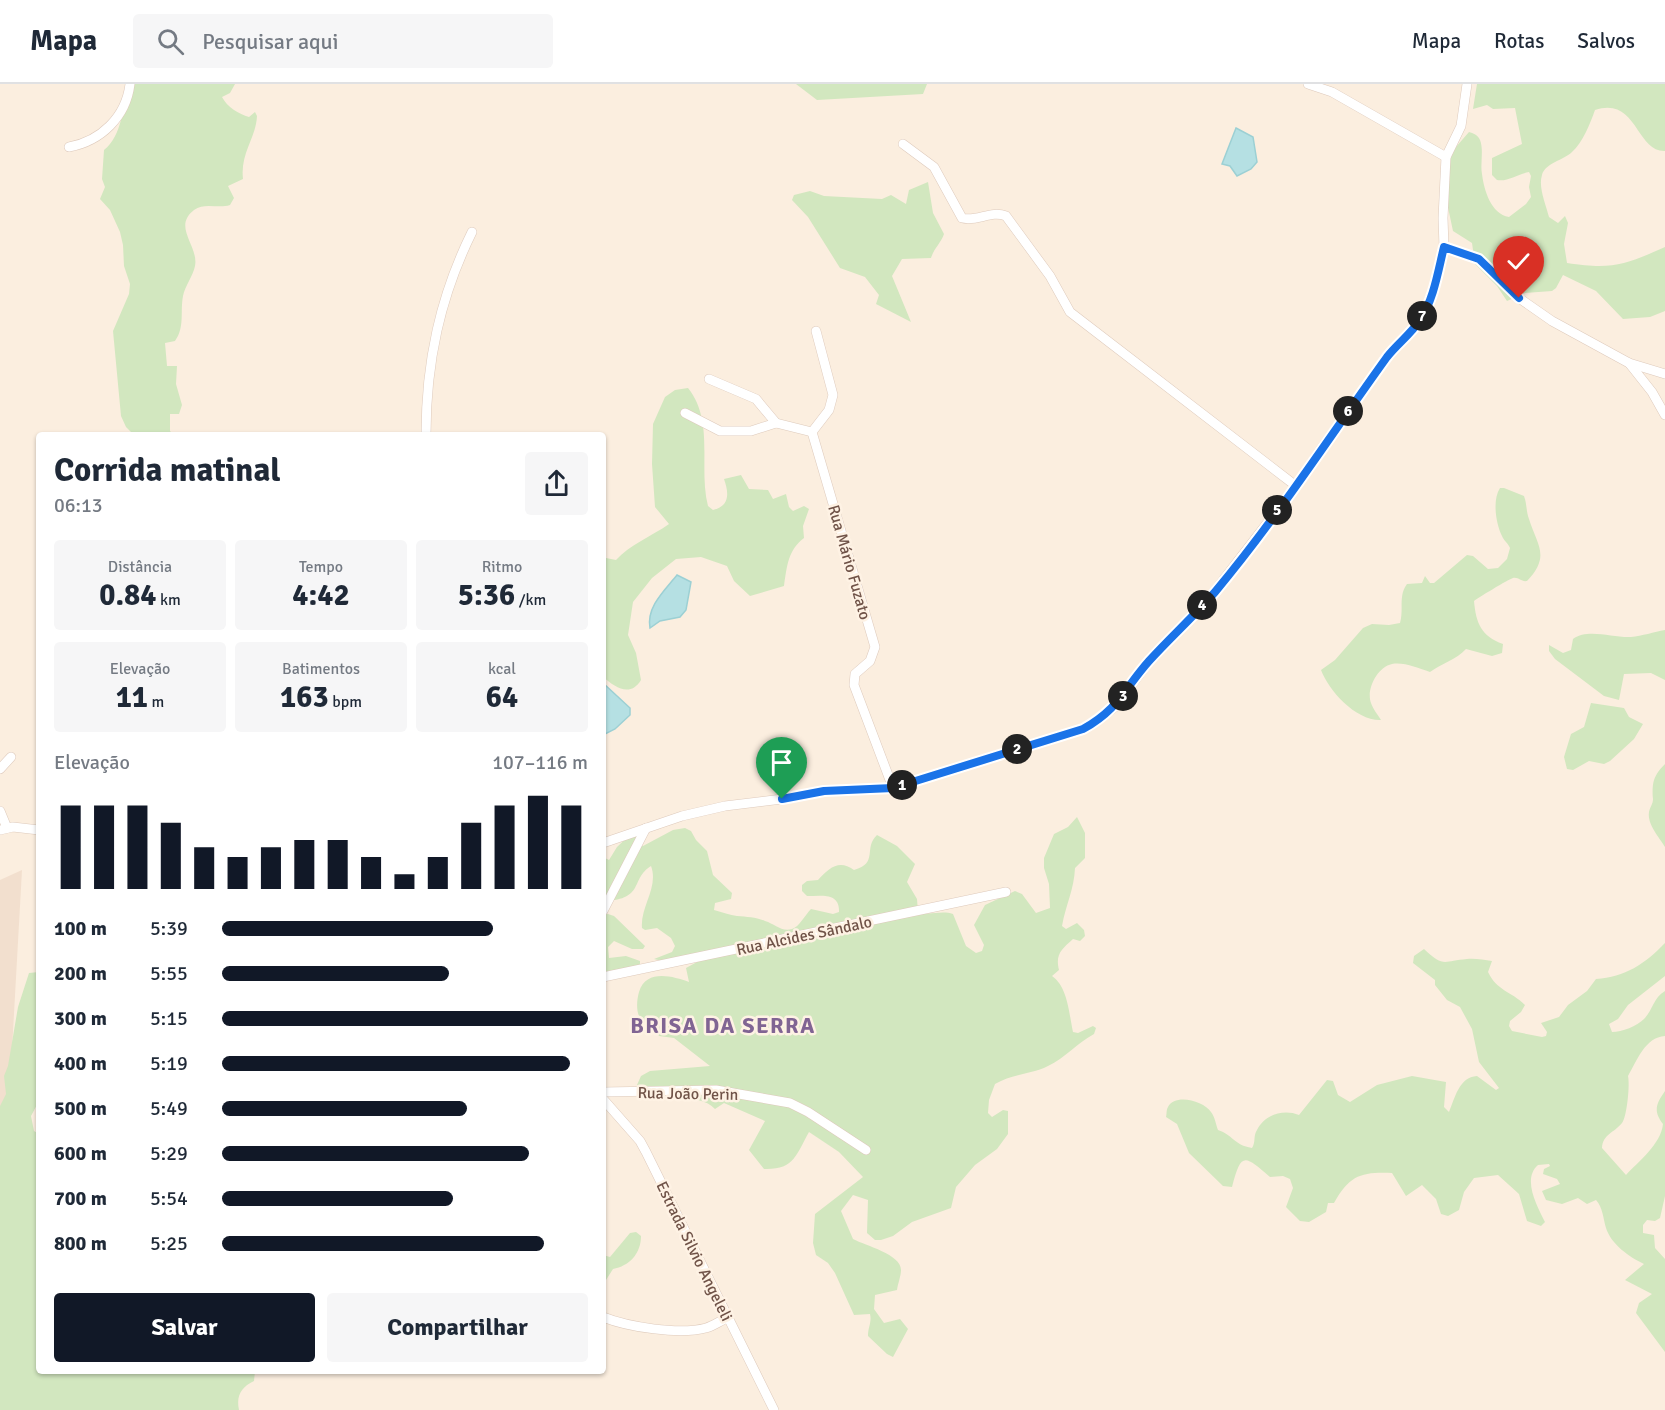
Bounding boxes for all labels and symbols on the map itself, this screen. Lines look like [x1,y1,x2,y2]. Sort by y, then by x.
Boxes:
pin [1493,236,1544,298]
pin: 7 [1407,301,1437,331]
pin: 6 [1333,396,1363,426]
pin: 5 [1262,495,1292,525]
street label: Rua Mário Fuzato [823,503,875,622]
pin: 4 [1187,590,1217,620]
pin: 3 [1108,681,1138,711]
pin: 2 [1002,734,1032,764]
pin [756,737,807,799]
pin: 1 [887,770,917,800]
street label: Rua Alcides Sândalo [735,912,874,960]
district label: BRISA DA SERRA [630,1012,816,1039]
street label: Rua João Perin [637,1083,739,1105]
street label: Estrada Silvio Angeleli [652,1178,737,1325]

